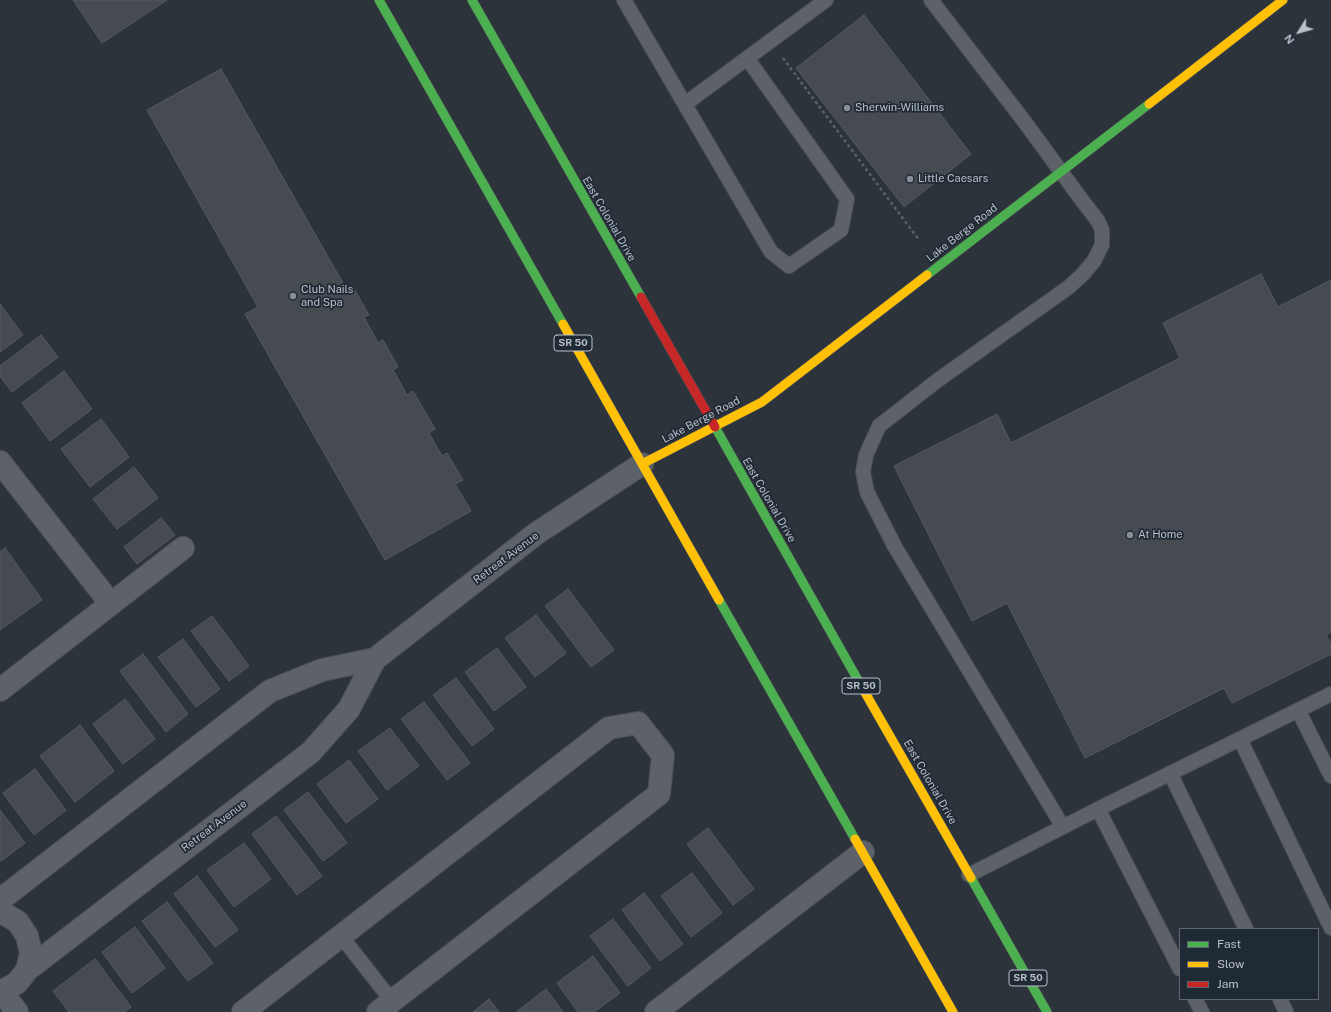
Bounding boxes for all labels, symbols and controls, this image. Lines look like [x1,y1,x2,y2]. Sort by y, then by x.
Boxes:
north arrow [1279,12,1319,52]
text: N [1282,32,1297,46]
place label: Sherwin-Williams [855,101,944,115]
marker: Sherwin-Williams [842,103,852,113]
place label: Little Caesars [918,172,988,186]
street label: East Colonial Drive [579,174,639,264]
marker: Little Caesars [905,174,915,184]
street label: Lake Berge Road [924,201,1000,265]
place label: Club Nails and Spa [301,283,353,309]
marker: Club Nails and Spa [288,291,298,301]
road number: SR 50 [554,335,592,351]
street label: Lake Berge Road [660,394,742,446]
street label: East Colonial Drive [739,455,799,545]
place label: At Home [1138,528,1182,542]
street label: Retreat Avenue [471,529,541,587]
marker: At Home [1125,530,1135,540]
road number: SR 50 [842,678,880,694]
street label: East Colonial Drive [900,737,960,827]
street label: Retreat Avenue [179,797,249,855]
legend [1179,928,1319,1000]
text: Fast [1217,937,1241,951]
text: Slow [1217,957,1244,971]
road number: SR 50 [1009,970,1047,986]
text: Jam [1217,977,1239,991]

